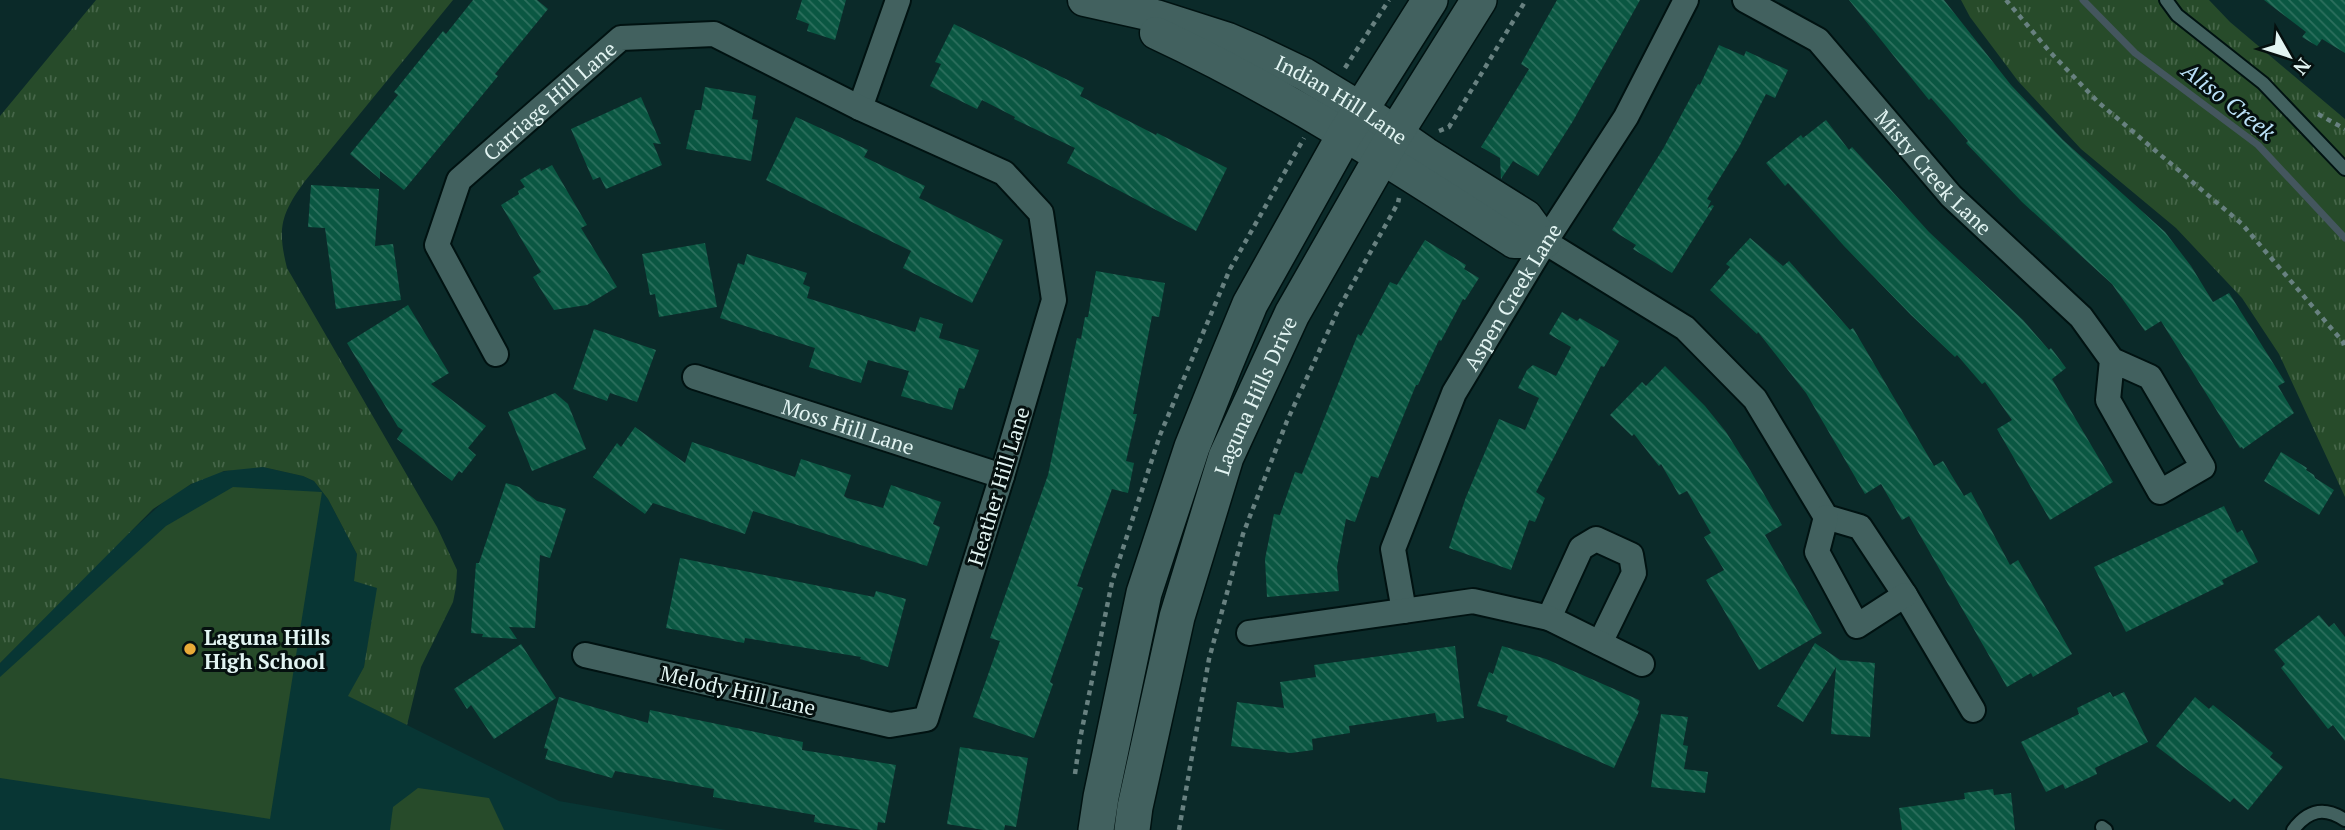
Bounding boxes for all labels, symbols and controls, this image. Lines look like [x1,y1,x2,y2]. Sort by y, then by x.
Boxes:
north arrow [2254,21,2324,91]
street label: Carriage Hill Lane [477,35,622,167]
street label: Indian Hill Lane [1271,48,1413,151]
water label: Aliso Creek [2174,54,2283,148]
text: N [2288,54,2317,81]
street label: Misty Creek Lane [1869,103,1998,241]
street label: Aspen Creek Lane [1457,218,1568,376]
street label: Laguna Hills Drive [1207,311,1303,478]
street label: Moss Hill Lane [778,392,918,461]
street label: Heather Hill Lane [961,403,1035,569]
place label: Laguna Hills High School [204,623,330,675]
marker: Laguna Hills High School [182,641,198,657]
street label: Melody Hill Lane [658,659,818,721]

